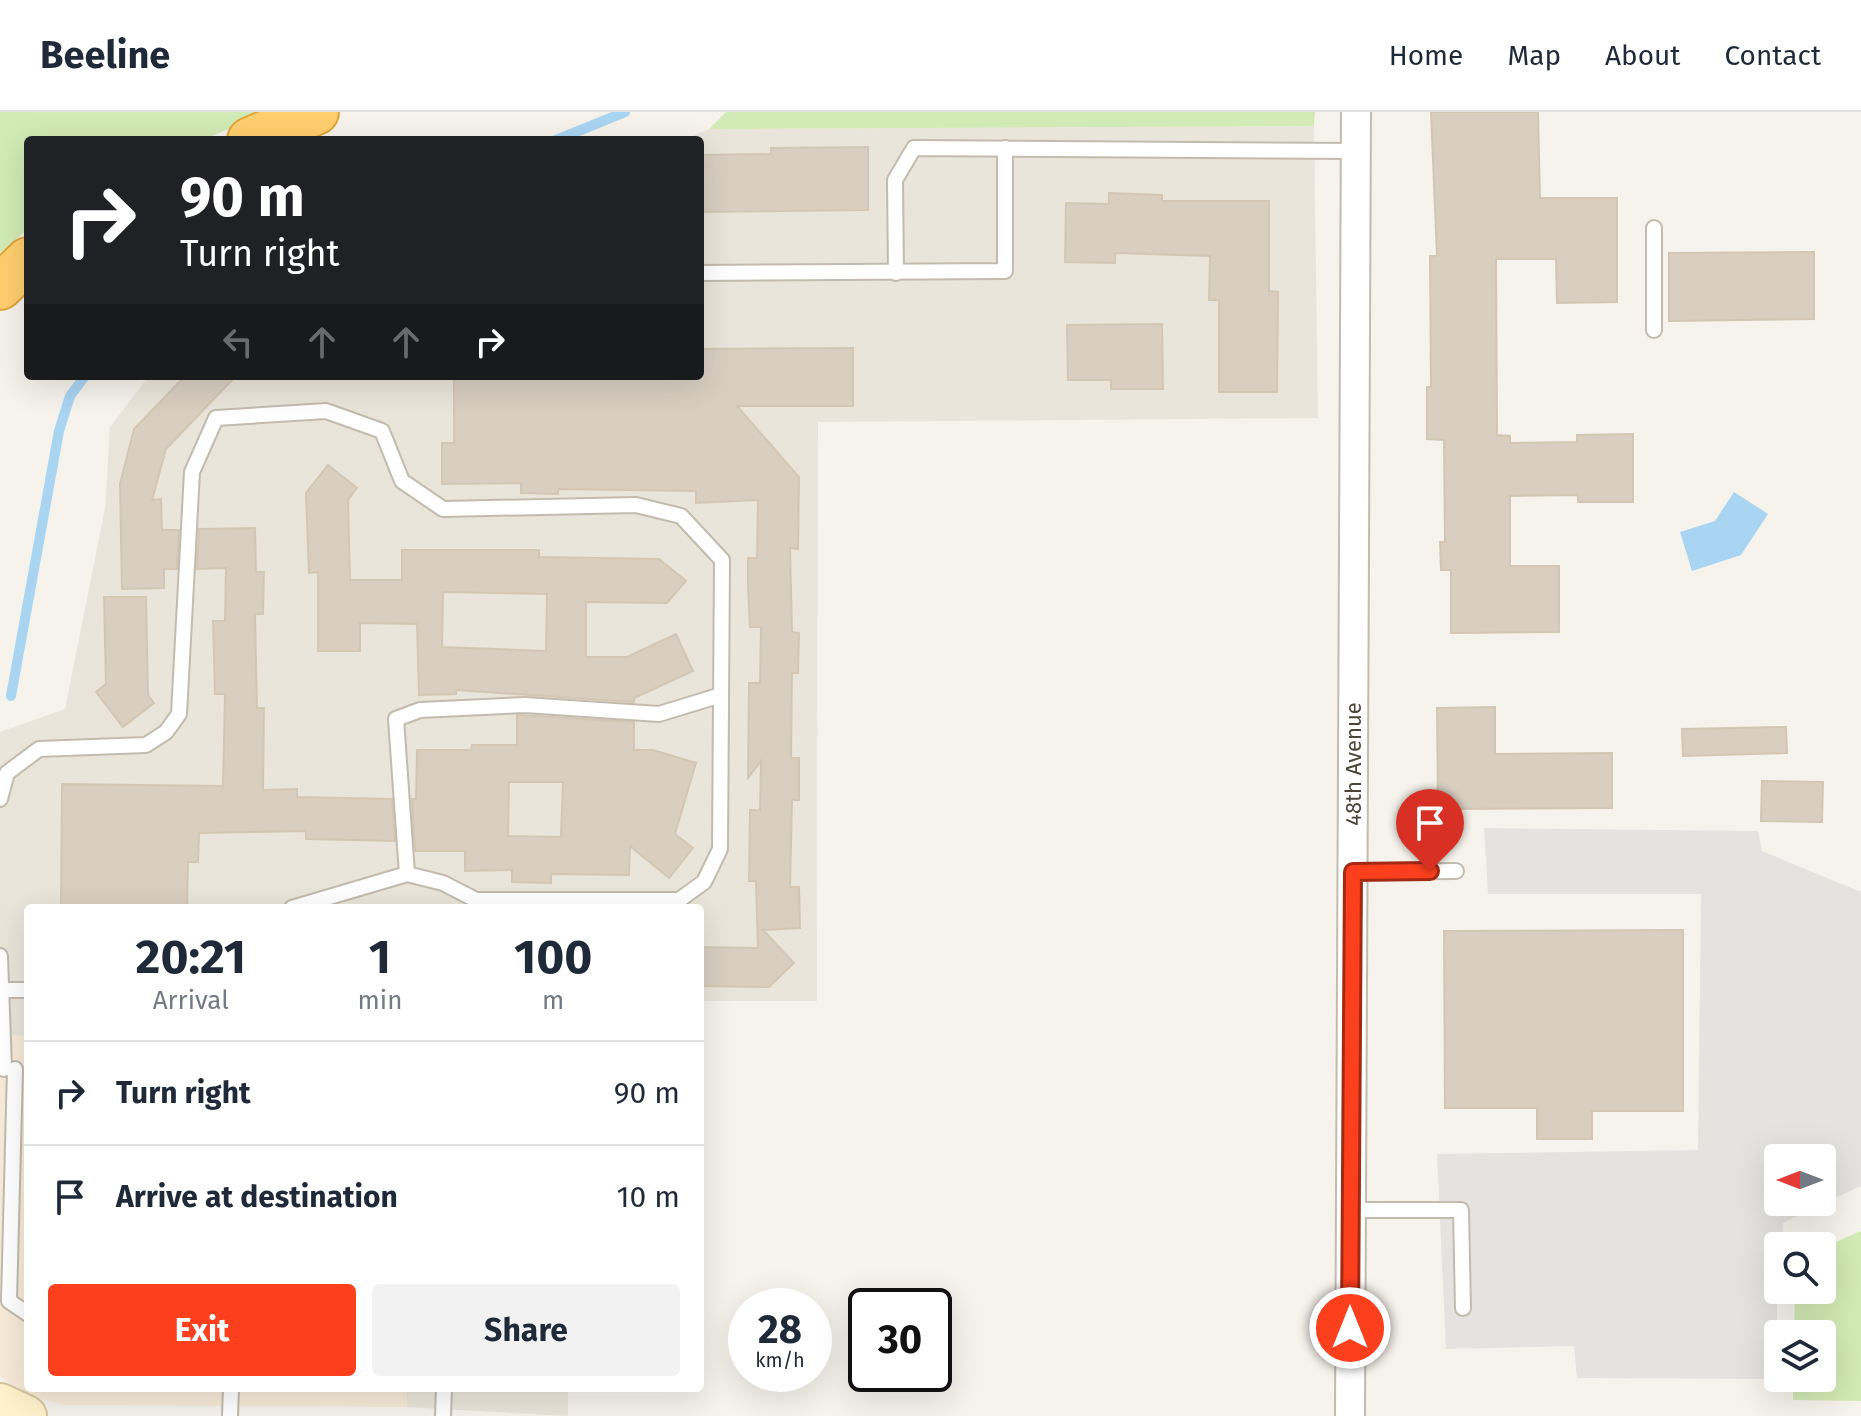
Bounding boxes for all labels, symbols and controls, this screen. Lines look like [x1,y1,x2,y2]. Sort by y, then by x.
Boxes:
text: Beeline [40,32,170,78]
text: Home [1389,39,1463,72]
text: Map [1507,39,1561,72]
text: About [1605,39,1680,72]
text: Contact [1724,39,1821,72]
text: 90 m [180,164,305,231]
icon: right [48,168,152,272]
text: Turn right [180,232,340,276]
icon: left [216,320,260,364]
icon: ahead [300,320,344,364]
icon: ahead [384,320,428,364]
icon: right [468,320,512,364]
street label: 48th Avenue [1340,702,1367,826]
pin [1396,789,1464,871]
icon: arrive [1408,801,1452,845]
text: 20:21 [136,928,246,986]
text: 1 [369,928,391,986]
text: 100 [514,928,592,986]
text: Arrival [153,985,229,1016]
text: min [358,985,402,1016]
text: m [542,985,564,1016]
icon: right [48,1071,92,1115]
text: Turn right [116,1075,251,1111]
text: 90 m [614,1075,680,1111]
north arrow [1764,1144,1836,1216]
map controls [1764,1144,1836,1392]
icon: arrive [48,1175,92,1219]
text: Arrive at destination [116,1179,398,1215]
text: 10 m [617,1179,680,1215]
button: search [1764,1232,1836,1304]
button: Exit [48,1284,356,1376]
button: Share [372,1284,680,1376]
position arrow [1308,1286,1392,1370]
speed limit sign: 30 [848,1288,952,1392]
text: 28 [758,1306,802,1354]
button: layers [1764,1320,1836,1392]
text: km/h [755,1348,805,1372]

